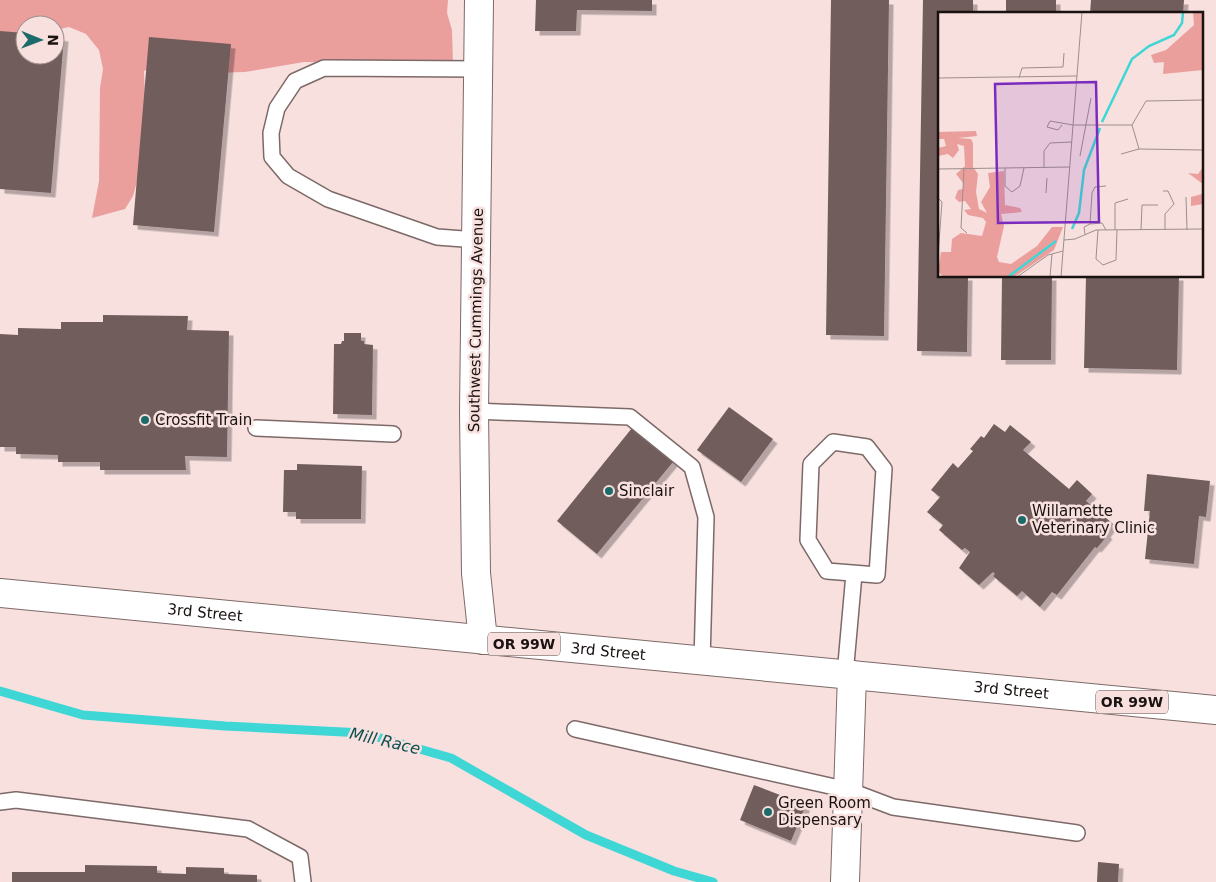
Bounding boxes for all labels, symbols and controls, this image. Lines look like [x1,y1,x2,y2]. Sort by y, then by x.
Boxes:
inset map [938,12,1204,278]
north arrow [15,15,65,65]
text: N [45,34,61,46]
street label: Southwest Cummings Avenue [465,208,487,432]
place label: Crossfit Train [155,411,252,429]
marker: Crossfit Train [139,414,151,426]
place label: Sinclair [619,482,675,500]
marker: Sinclair [603,485,615,497]
place label: Willamette Veterinary Clinic [1032,502,1155,537]
marker: Willamette Veterinary Clinic [1016,514,1028,526]
street label: 3rd Street [167,600,244,625]
road number: OR 99W [488,633,560,656]
street label: 3rd Street [570,639,647,664]
street label: 3rd Street [973,678,1050,703]
road number: OR 99W [1096,690,1168,714]
water label: Mill Race [348,724,422,758]
place label: Green Room Dispensary [778,794,871,829]
marker: Green Room Dispensary [762,806,774,818]

